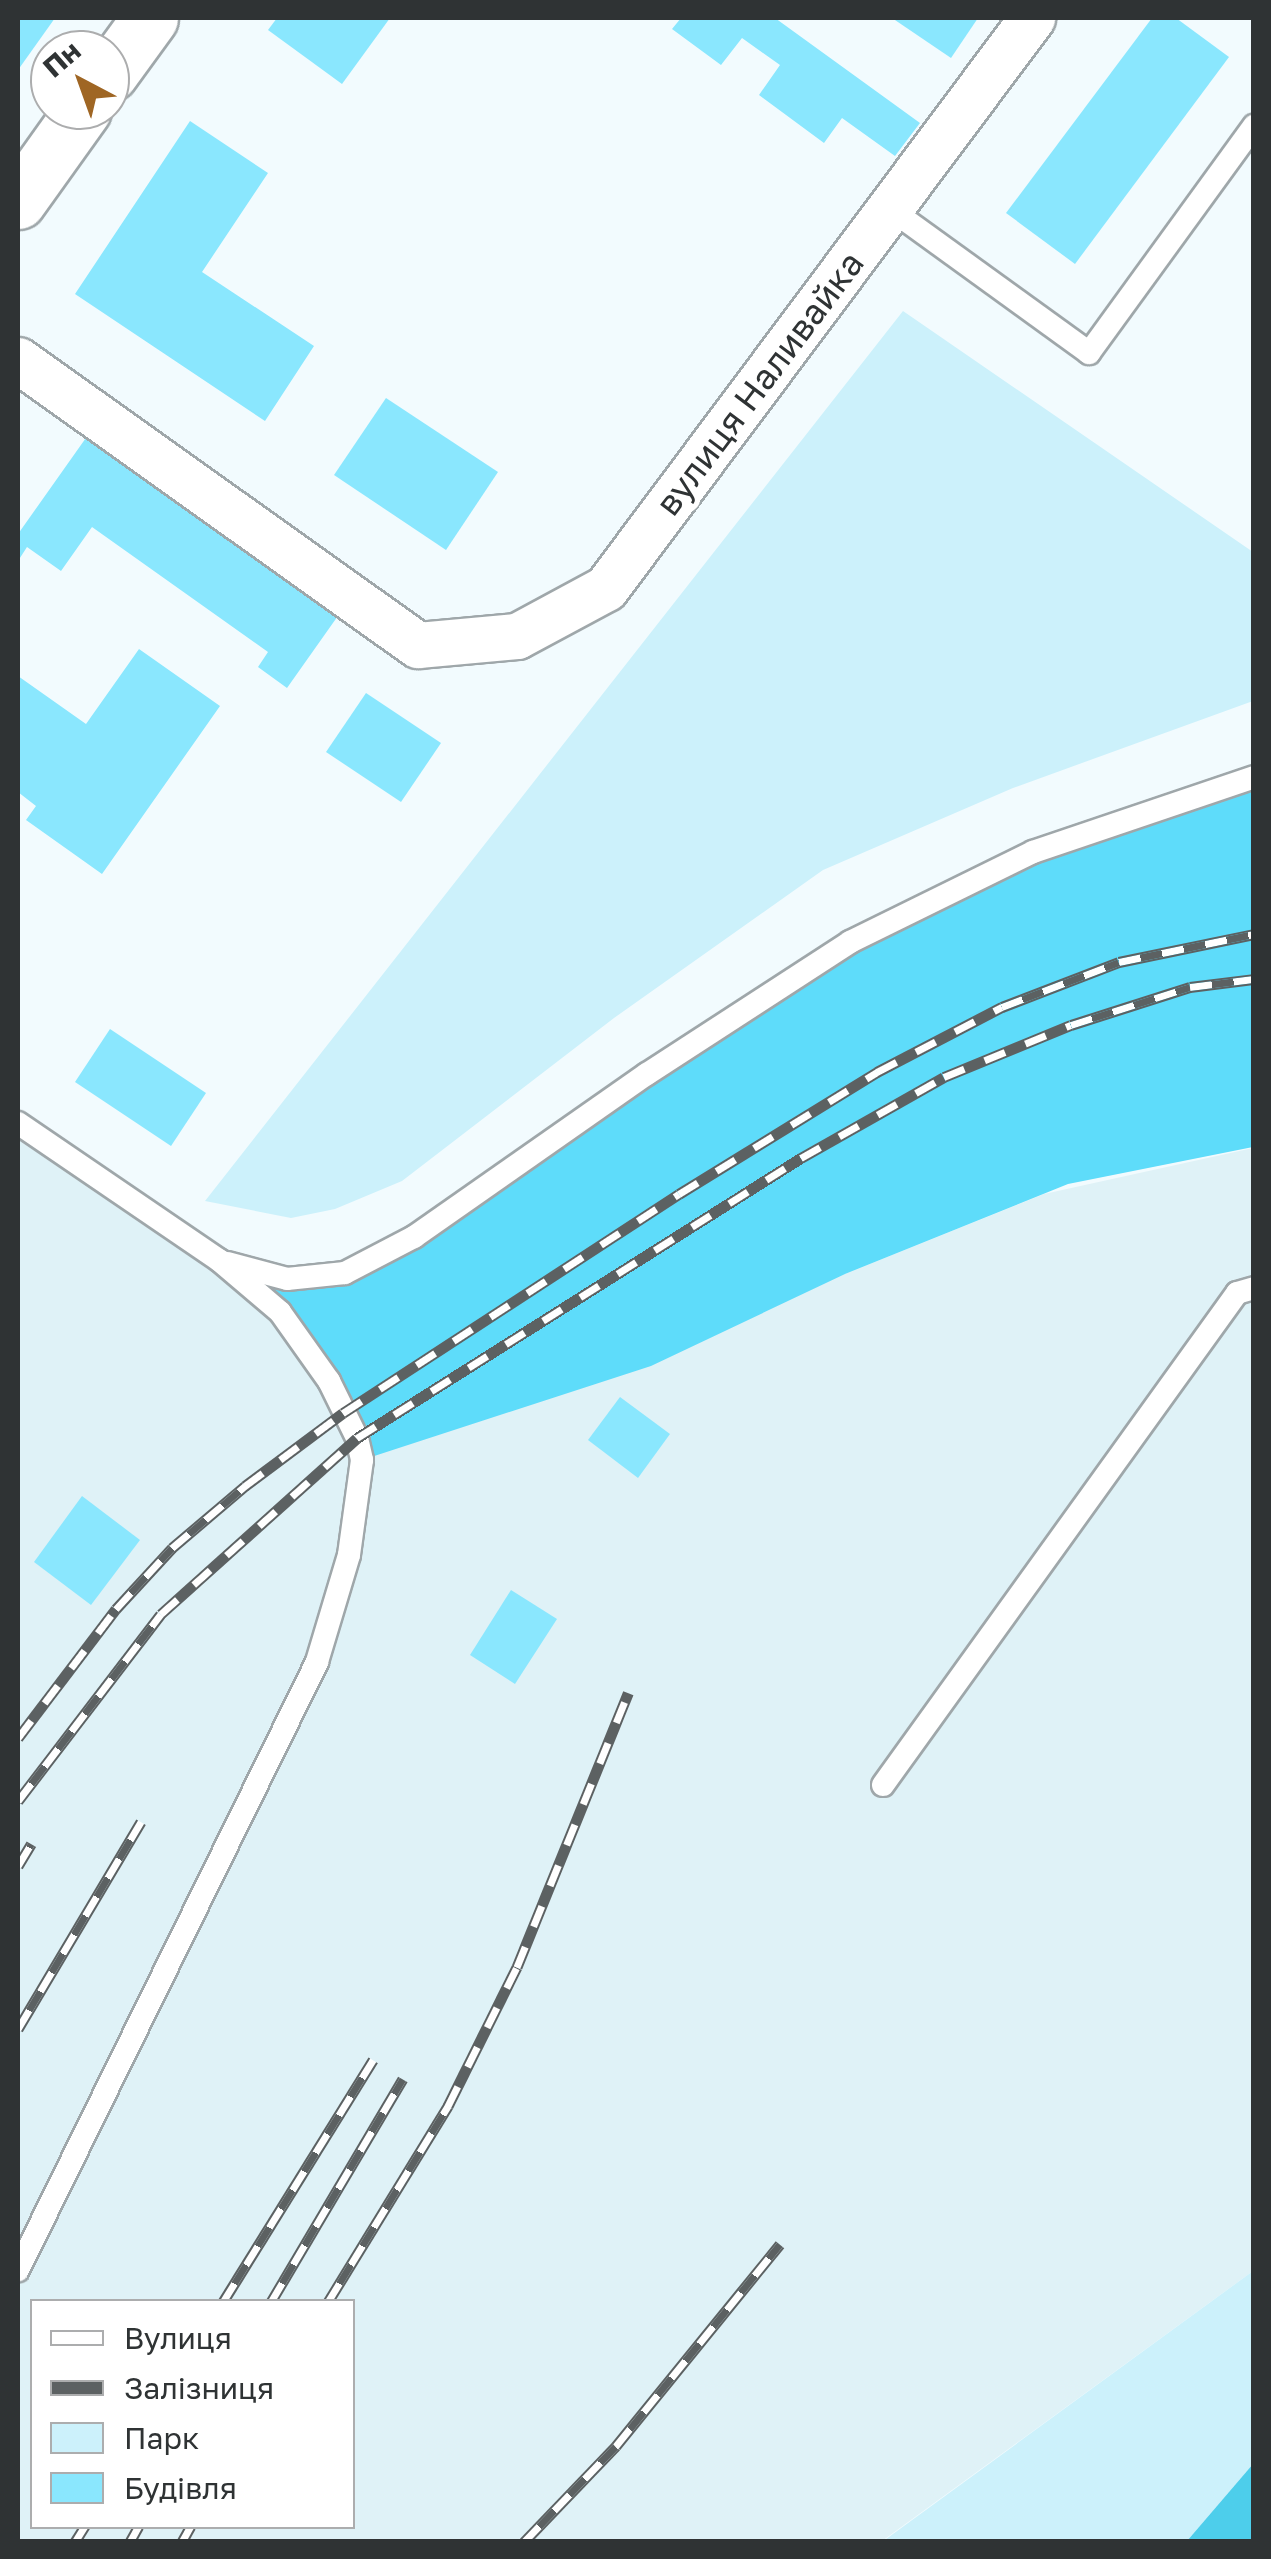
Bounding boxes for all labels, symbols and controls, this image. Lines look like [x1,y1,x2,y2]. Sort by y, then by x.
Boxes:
north arrow [30,30,130,130]
text: Пн [36,34,87,83]
street label: вулиця Наливайка [646,243,872,523]
legend [30,2299,355,2529]
text: Вулиця [124,2320,232,2356]
text: Залізниця [124,2370,274,2406]
text: Парк [124,2420,199,2456]
text: Будівля [124,2470,237,2506]

